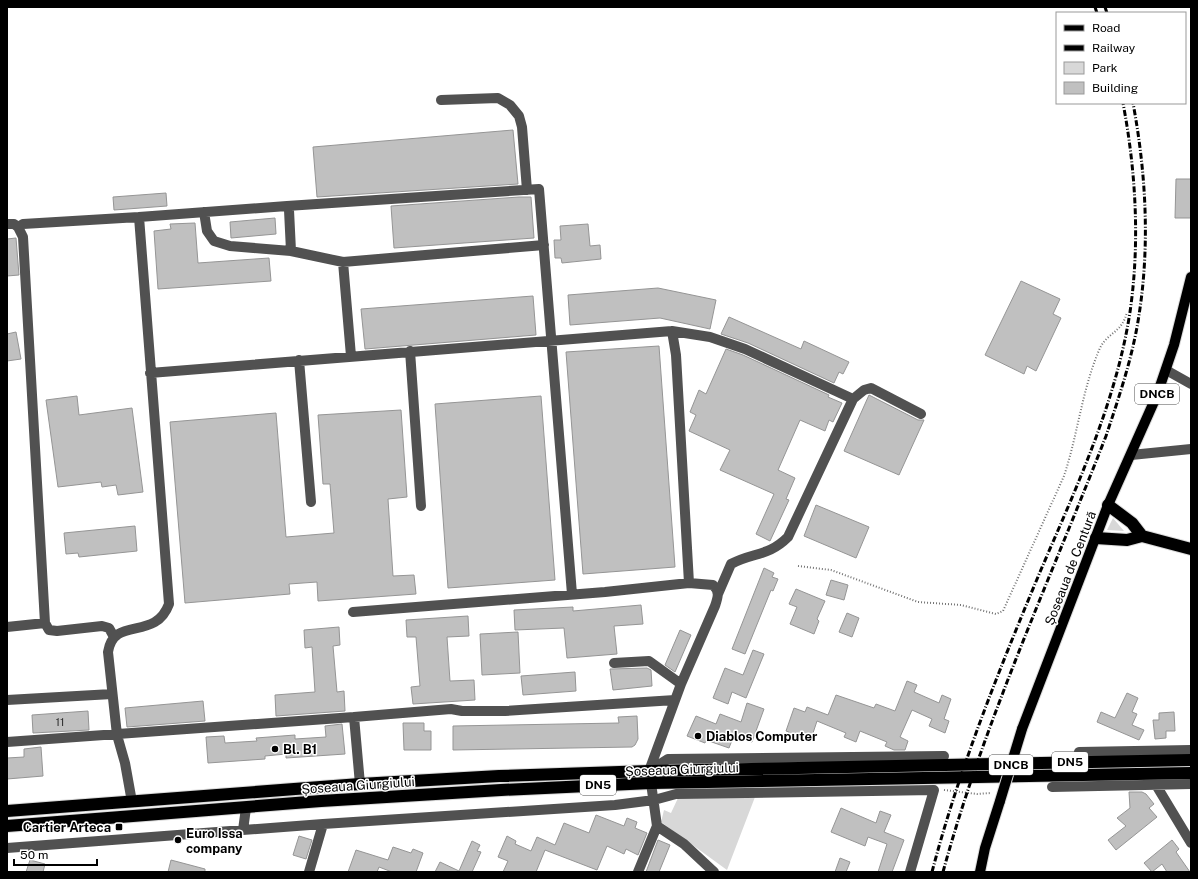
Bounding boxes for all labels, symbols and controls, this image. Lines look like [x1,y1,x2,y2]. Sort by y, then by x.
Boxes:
legend [1056,12,1186,104]
text: Road [1092,21,1120,35]
text: Railway [1092,41,1136,55]
text: Park [1092,61,1118,75]
text: Building [1092,81,1138,95]
road number: DNCB [1135,384,1179,404]
street label: Șoseaua de Centură [1042,509,1099,627]
house number: 11 [56,716,64,728]
place label: Diablos Computer [706,729,818,744]
marker: Diablos Computer [693,731,703,741]
place label: Bl. B1 [283,742,317,757]
marker: Bl. B1 [270,744,280,754]
road number: DN5 [1052,752,1088,772]
road number: DNCB [989,755,1033,775]
street label: Șoseaua Giurgiului [625,760,739,779]
street label: Șoseaua Giurgiului [301,774,415,797]
road number: DN5 [580,775,616,795]
place label: Cartier Arteca [23,820,111,835]
marker: Cartier Arteca [114,822,124,832]
place label: Euro Issa company [186,826,243,856]
marker: Euro Issa company [173,835,183,845]
scale bar [14,841,97,867]
text: 50 m [20,848,48,862]

